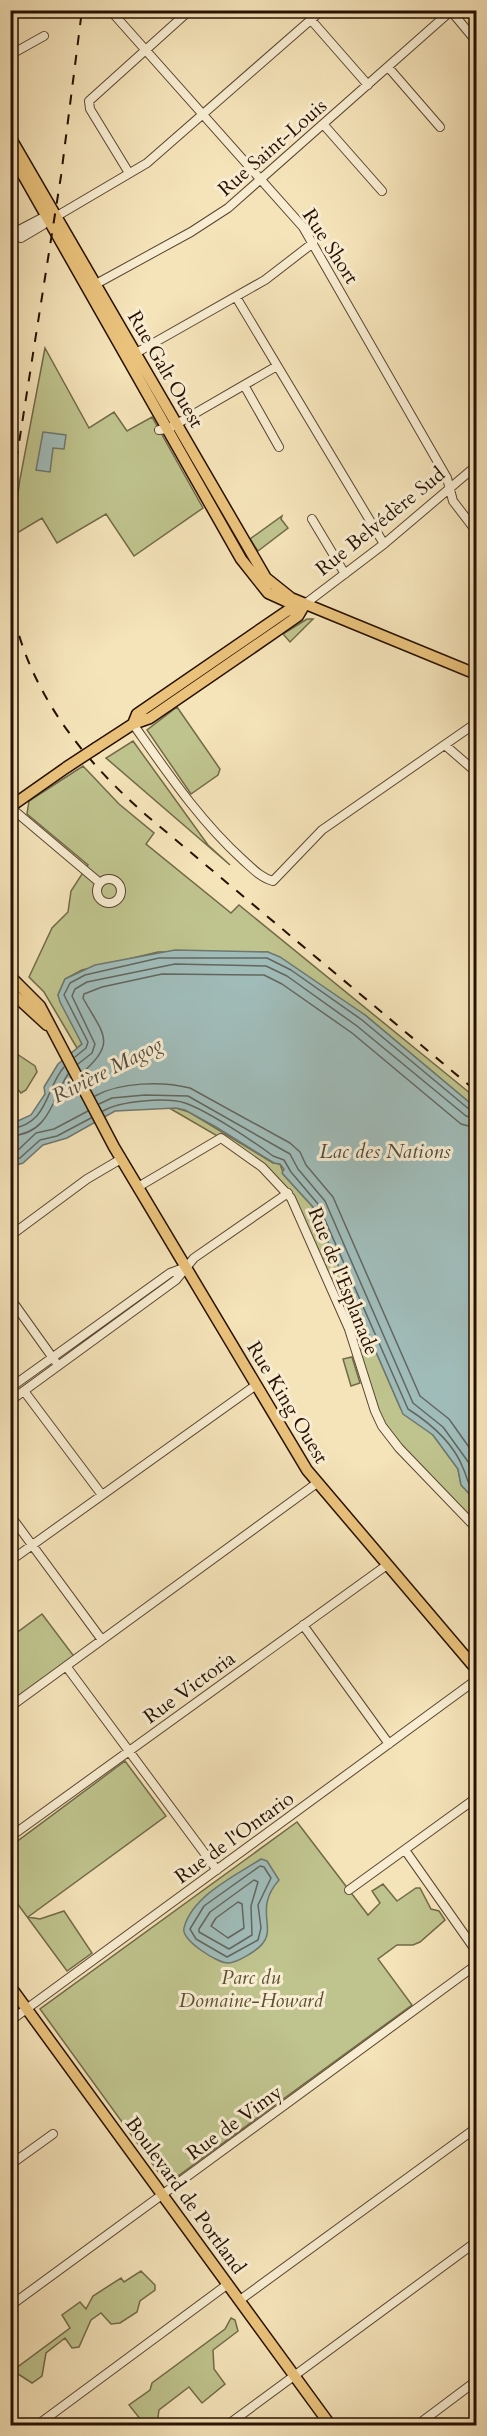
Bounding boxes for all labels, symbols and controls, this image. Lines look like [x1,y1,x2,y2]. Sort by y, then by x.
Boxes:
street label: Rue Saint-Louis [212,92,333,202]
street label: Rue Short [296,203,365,290]
street label: Rue Galt Ouest [121,306,210,433]
street label: Rue Belvédère Sud [310,461,451,582]
water label: Rivière Magog [47,1030,168,1111]
water label: Lac des Nations [319,1137,451,1166]
street label: Rue de l'Esplanade [302,1203,385,1359]
street label: Rue King Ouest [240,1336,335,1469]
street label: Rue Victoria [138,1645,241,1730]
street label: Rue de l'Ontario [169,1785,300,1890]
park label: Parc du Domaine-Howard [179,1964,325,2014]
street label: Rue de Vimy [181,2078,288,2166]
street label: Boulevard de Portland [119,2111,252,2280]

